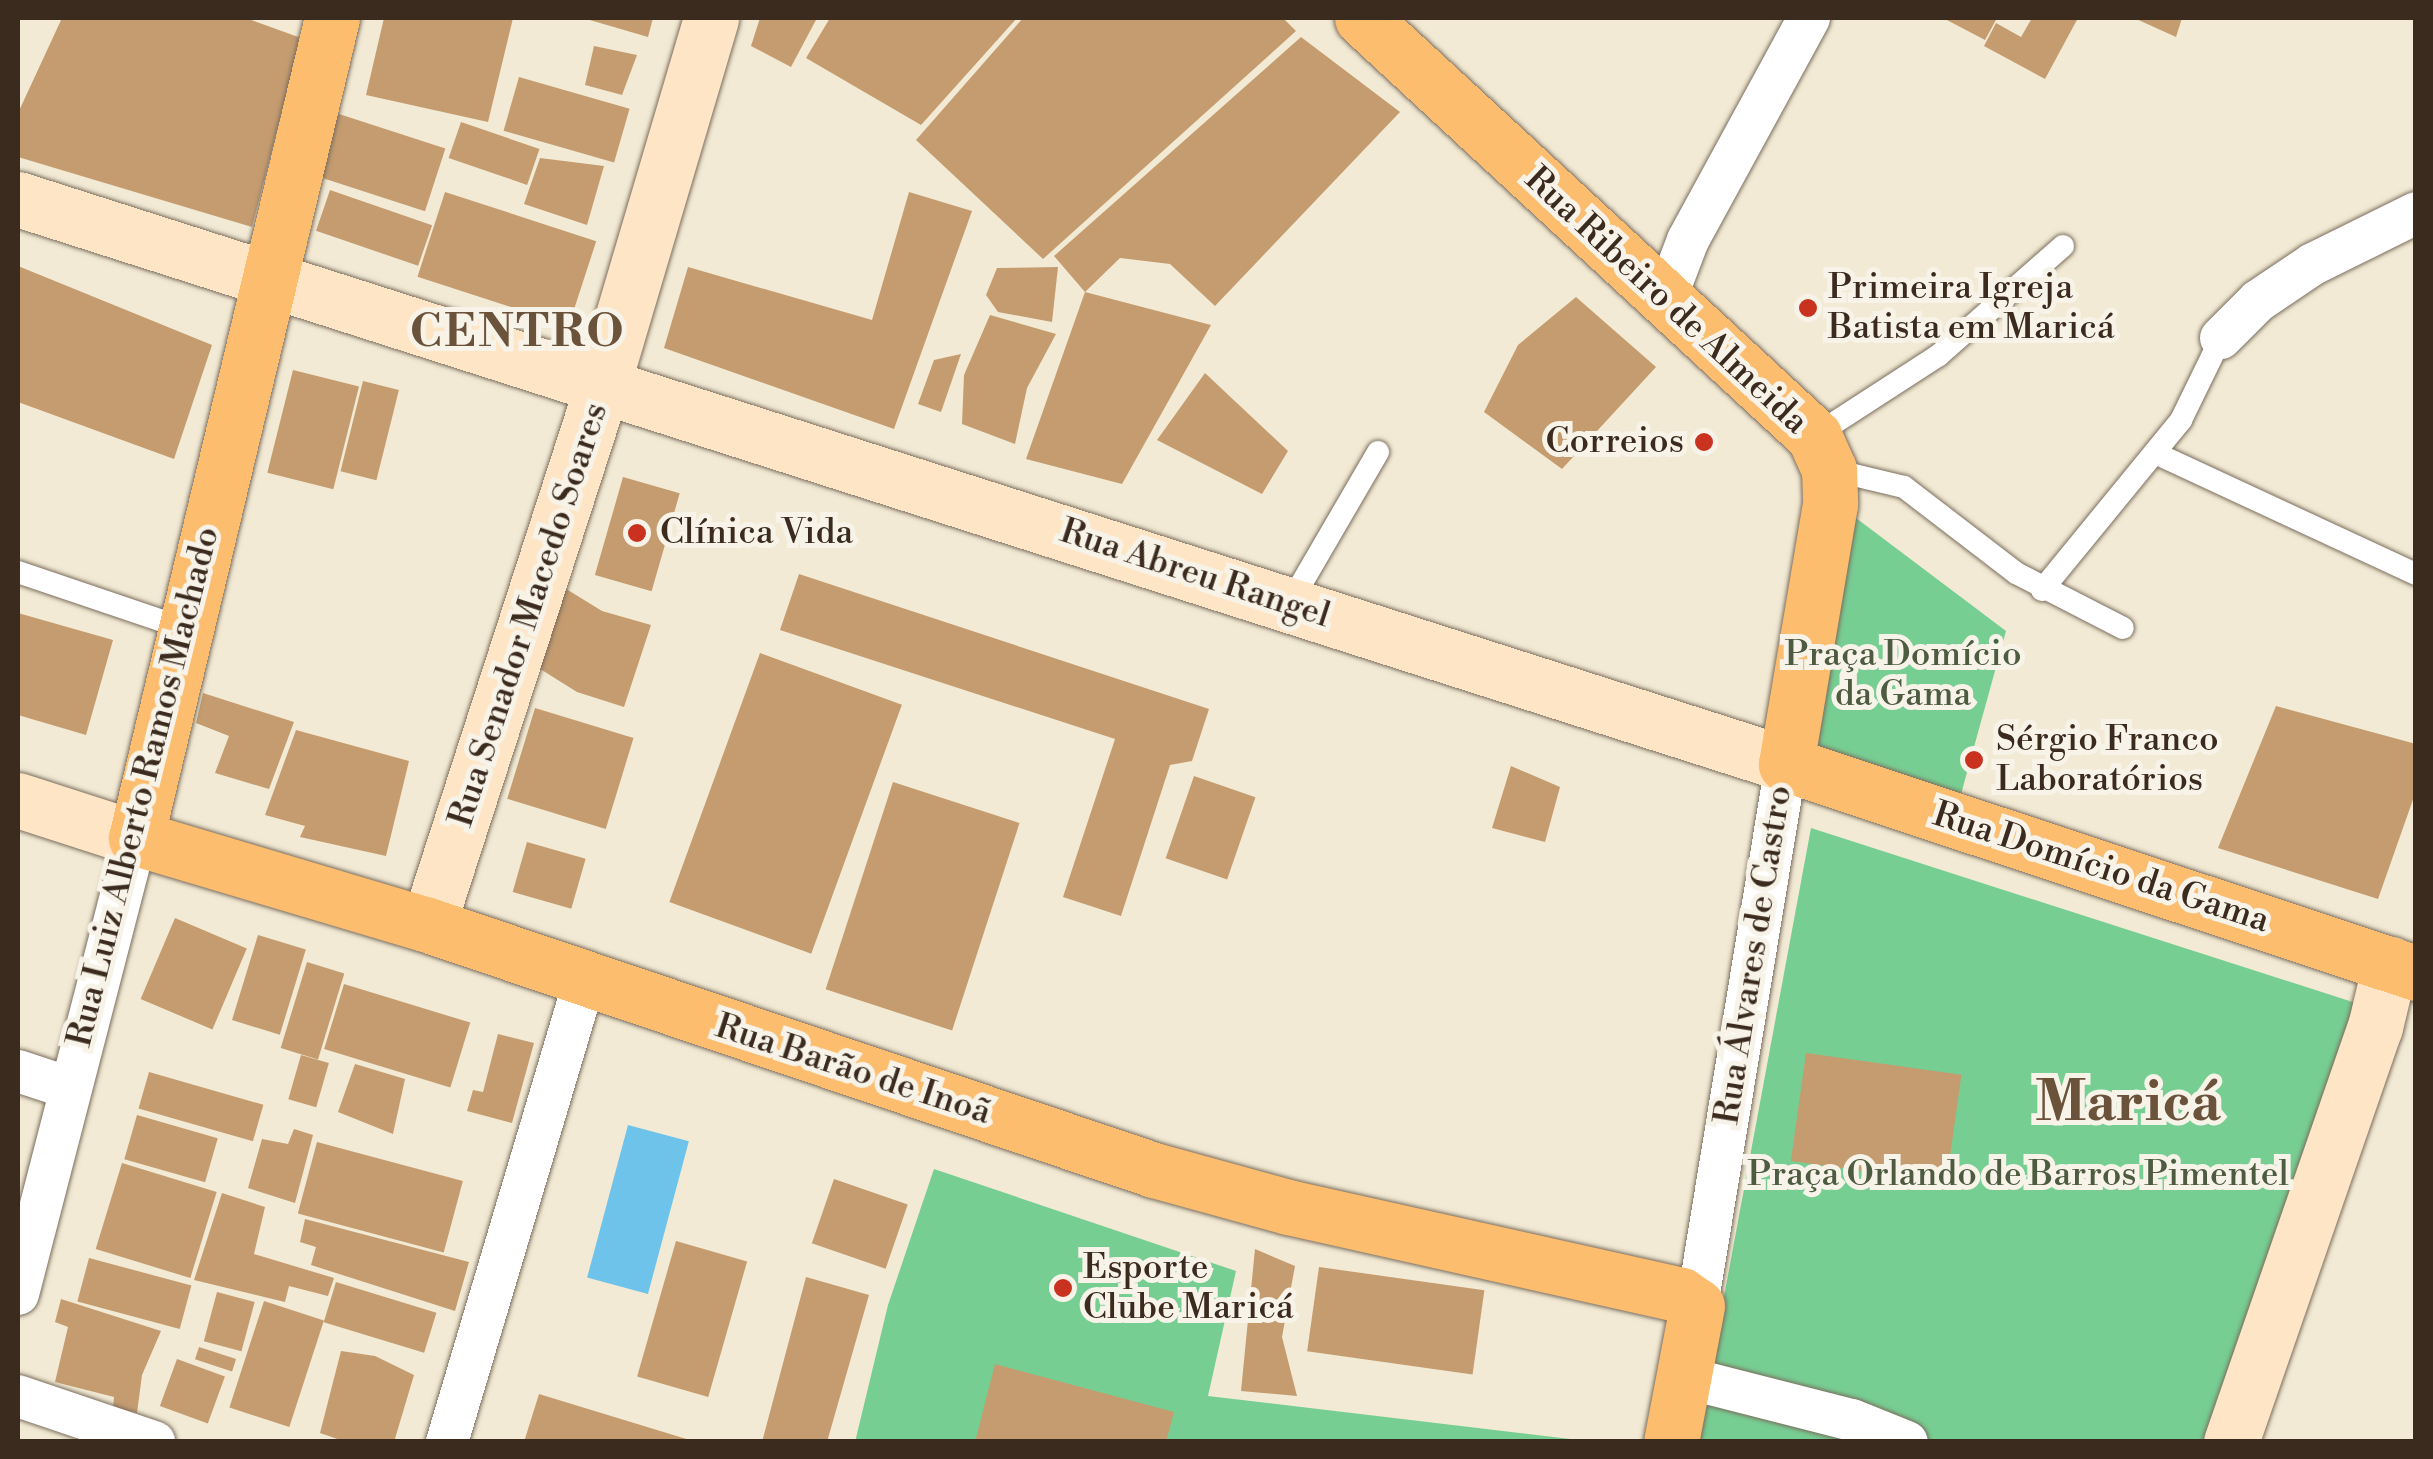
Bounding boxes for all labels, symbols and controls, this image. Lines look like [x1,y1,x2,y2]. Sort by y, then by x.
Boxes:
street label: Rua Ribeiro de Almeida [1516,159,1816,443]
place label: Primeira Igreja Batista em Maricá [1828,267,2115,349]
marker: Primeira Igreja Batista em Maricá [1797,297,1819,319]
district label: CENTRO [410,306,626,360]
street label: Rua Senador Macedo Soares [441,398,617,832]
place label: Correios [1545,421,1684,463]
marker: Correios [1693,431,1715,453]
street label: Rua Abreu Rangel [1055,511,1335,637]
place label: Clínica Vida [660,512,853,554]
marker: Clínica Vida [624,520,650,546]
street label: Rua Luiz Alberto Ramos Machado [59,523,229,1051]
park label: Praça Domício da Gama [1784,634,2022,716]
place label: Sérgio Franco Laboratórios [1996,719,2219,801]
marker: Sérgio Franco Laboratórios [1961,747,1987,773]
street label: Rua Álvares de Castro [1706,782,1802,1128]
street label: Rua Domício da Gama [1928,794,2274,942]
street label: Rua Barão de Inoã [710,1006,996,1134]
district label: Maricá [2035,1071,2221,1137]
park label: Praça Orlando de Barros Pimentel [1747,1154,2289,1196]
place label: Esporte Clube Maricá [1083,1247,1294,1329]
marker: Esporte Clube Maricá [1052,1277,1074,1299]

